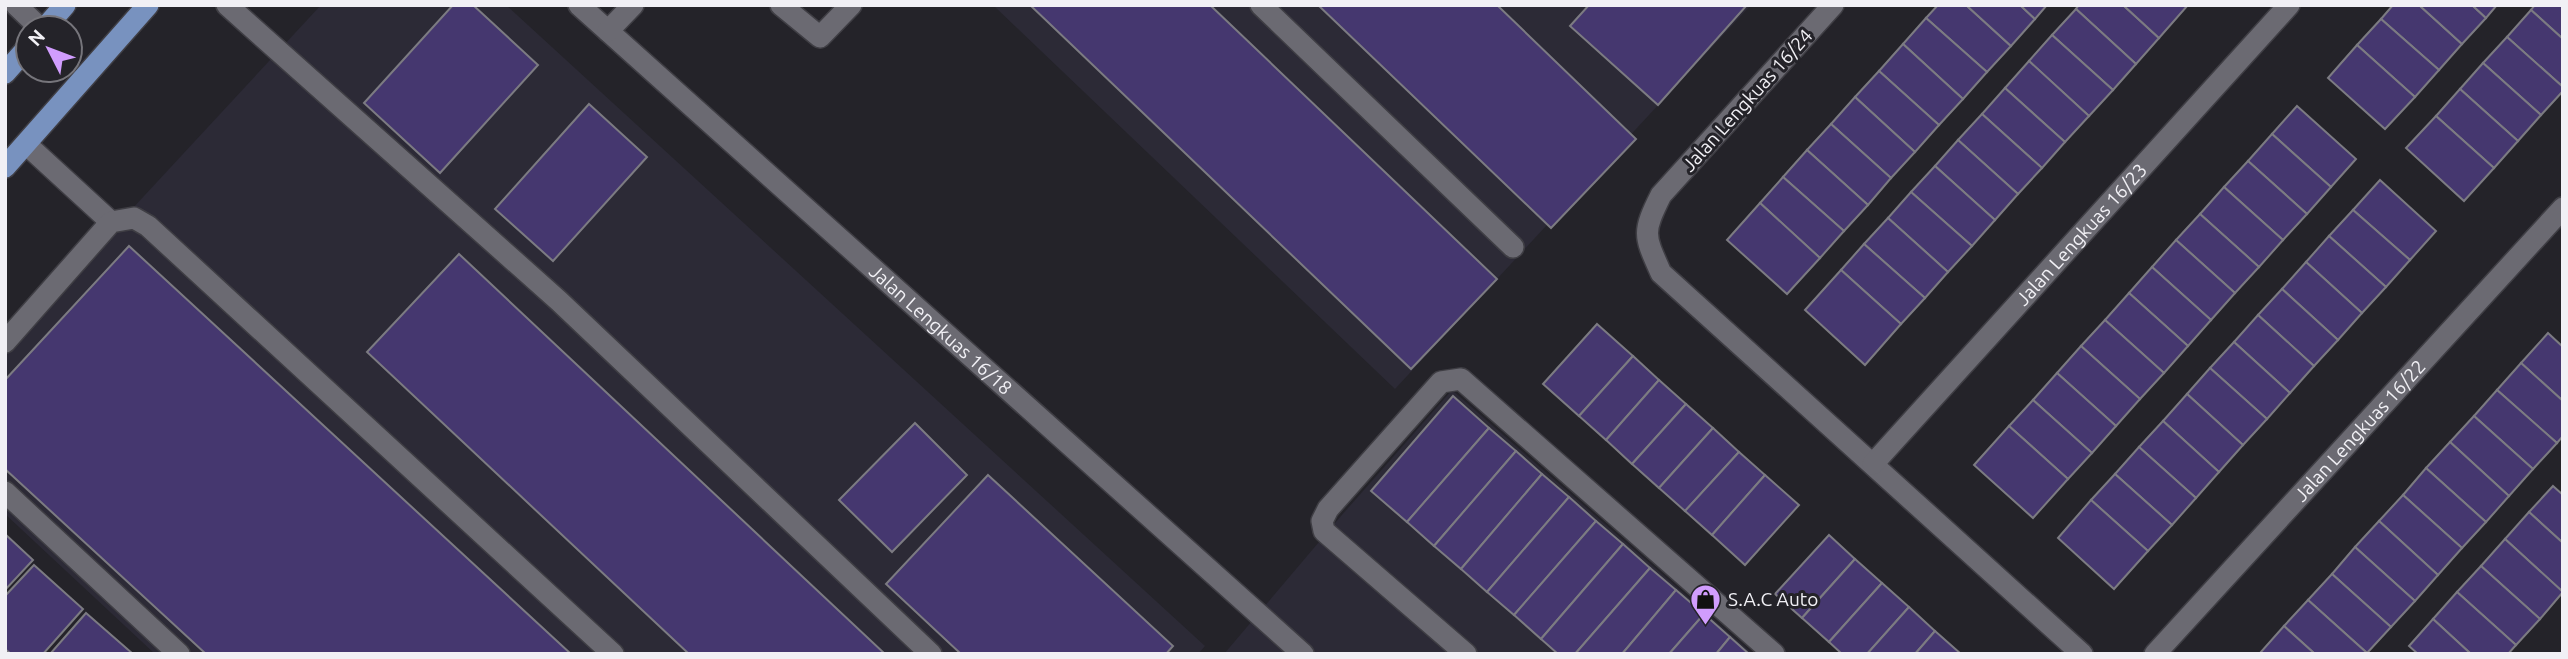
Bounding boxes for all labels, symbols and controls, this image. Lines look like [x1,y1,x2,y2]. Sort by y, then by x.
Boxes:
north arrow [14,14,84,84]
street label: Jalan Lengkuas 16/24 [1677,24,1817,176]
text: N [23,25,49,50]
street label: Jalan Lengkuas 16/23 [2011,159,2151,310]
street label: Jalan Lengkuas 16/18 [865,260,1017,399]
street label: Jalan Lengkuas 16/22 [2289,355,2430,506]
shop icon: S.A.C Auto [1688,582,1722,626]
place label: S.A.C Auto [1728,588,1818,610]

